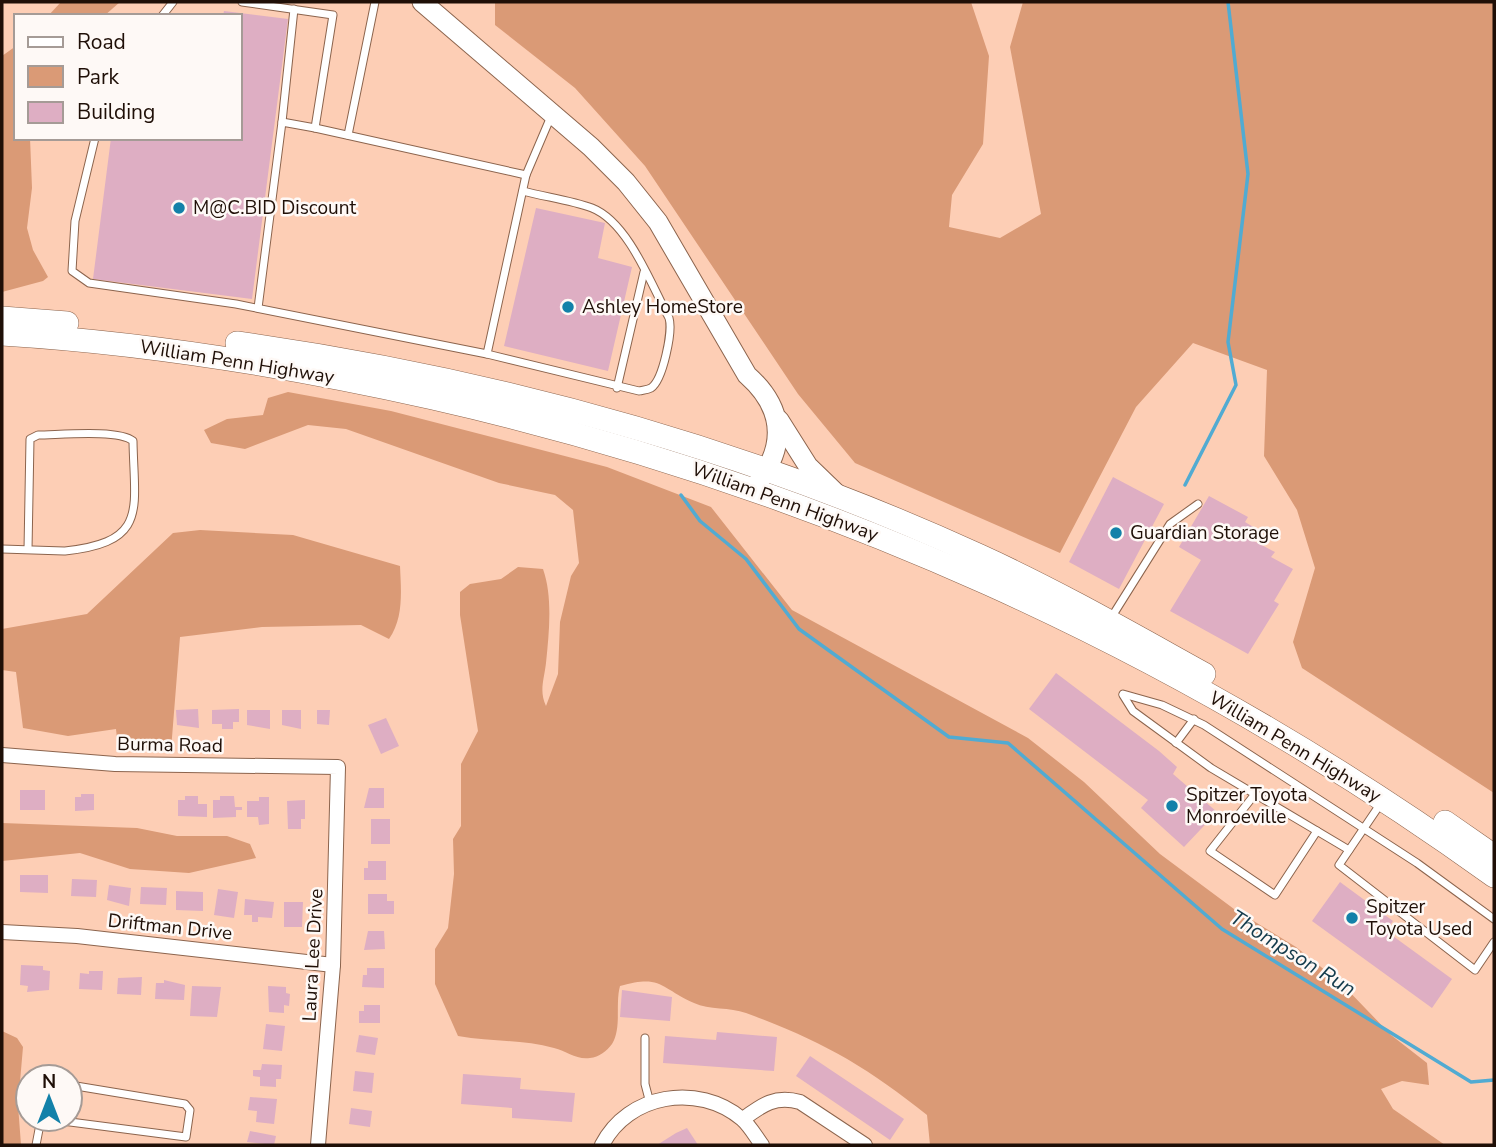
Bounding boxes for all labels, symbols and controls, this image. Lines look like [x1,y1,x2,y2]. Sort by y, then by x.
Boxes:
legend [14,14,242,140]
text: Road [77,28,126,56]
text: Park [77,63,119,91]
text: Building [77,98,155,126]
place label: M@C.BID Discount [193,195,356,221]
marker: M@C.BID Discount [171,200,187,216]
place label: Ashley HomeStore [582,294,743,320]
marker: Ashley HomeStore [560,299,576,315]
street label: William Penn Highway [138,334,336,390]
street label: William Penn Highway [688,456,882,548]
place label: Guardian Storage [1130,520,1279,546]
marker: Guardian Storage [1108,525,1124,541]
street label: William Penn Highway [1204,685,1386,809]
street label: Burma Road [117,731,223,759]
place label: Spitzer Toyota Monroeville [1186,782,1307,830]
marker: Spitzer Toyota Monroeville [1164,798,1180,814]
street label: Laura Lee Drive [297,888,329,1022]
place label: Spitzer Toyota Used [1366,894,1472,942]
water label: Thompson Run [1225,903,1361,1003]
street label: Driftman Drive [107,908,233,946]
marker: Spitzer Toyota Used [1344,910,1360,926]
north arrow [14,1063,84,1133]
text: N [42,1069,56,1095]

